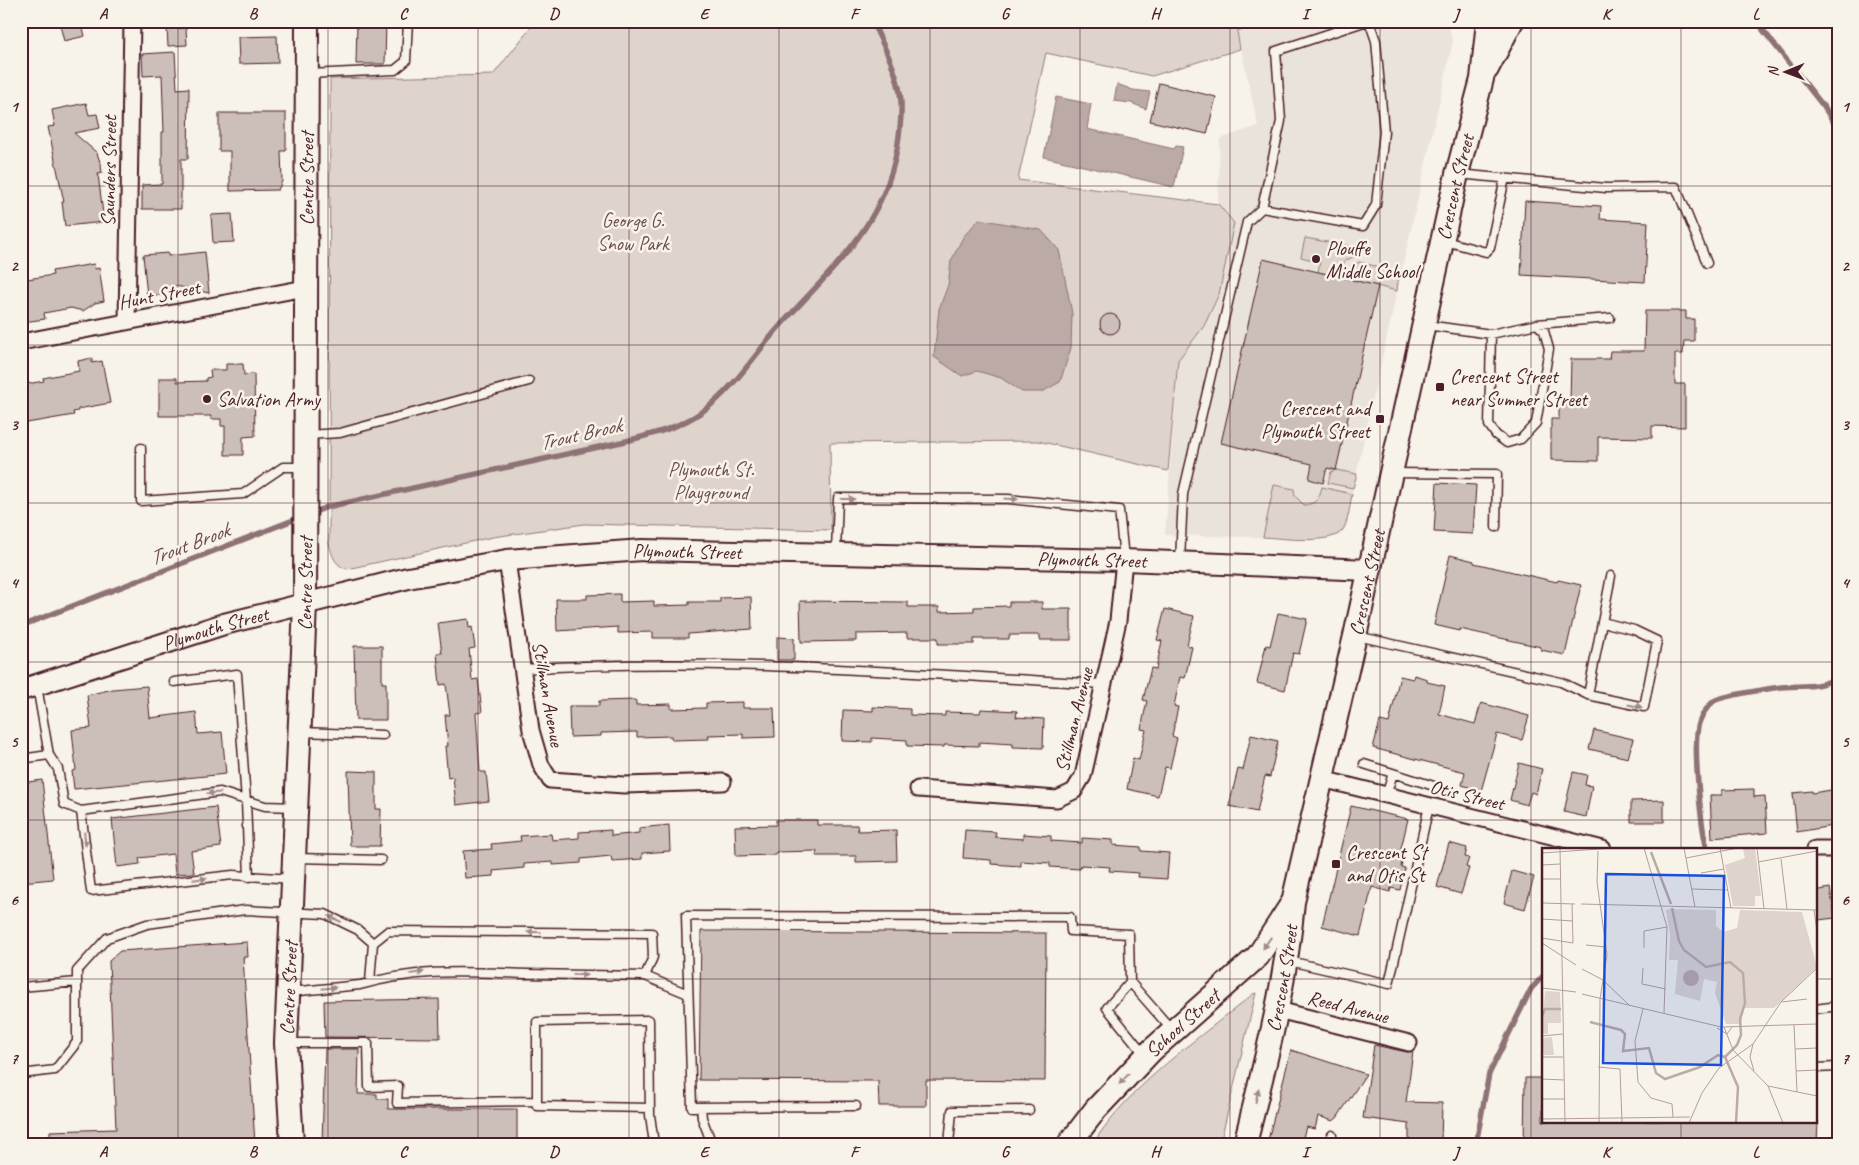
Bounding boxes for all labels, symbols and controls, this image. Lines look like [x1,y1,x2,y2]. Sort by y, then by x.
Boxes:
text: A [99,4,109,24]
text: B [249,4,259,24]
text: C [399,4,409,24]
text: D [549,4,560,24]
text: E [700,4,711,24]
text: F [850,4,861,24]
text: G [1001,4,1011,24]
text: H [1150,4,1162,24]
text: I [1302,4,1312,24]
text: J [1452,4,1461,24]
text: K [1602,4,1614,24]
text: L [1753,4,1761,24]
north arrow [1762,48,1812,98]
text: N [1765,65,1782,77]
text: 1 [10,97,19,117]
text: 1 [1841,97,1850,117]
street label: Saunders Street [96,113,123,227]
street label: Centre Street [294,128,319,225]
street label: Crescent Street [1430,129,1480,242]
park label: George G. Snow Park [597,208,670,256]
place label: Plouffe Middle School [1326,236,1421,284]
marker: Plouffe Middle School [1310,253,1322,265]
text: 2 [10,256,19,276]
text: 2 [1841,256,1850,276]
street label: Hunt Street [116,274,204,315]
place label: Crescent Street near Summer Street [1450,364,1589,412]
marker: Crescent Street near Summer Street [1434,381,1446,393]
place label: Salvation Army [217,387,322,412]
marker: Salvation Army [201,393,213,405]
place label: Crescent and Plymouth Street [1261,396,1373,444]
water label: Trout Brook [536,411,627,456]
marker: Crescent and Plymouth Street [1374,413,1386,425]
text: 3 [10,415,19,435]
text: 3 [1841,415,1850,435]
park label: Plymouth St. Playground [668,457,754,505]
one-way arrow [841,495,857,503]
one-way arrow [1003,496,1019,504]
water label: Trout Brook [145,516,236,571]
street label: Crescent Street [1343,525,1391,638]
street label: Centre Street [291,533,318,631]
street label: Plymouth Street [631,537,744,565]
street label: Plymouth Street [1037,546,1149,573]
text: 4 [10,573,19,593]
text: 4 [1841,573,1850,593]
street label: Plymouth Street [159,600,273,656]
street label: Stillman Avenue [526,640,570,750]
street label: Stillman Avenue [1049,664,1099,775]
one-way arrow [1628,702,1644,710]
text: 5 [11,732,20,752]
text: 5 [1842,732,1851,752]
street label: Otis Street [1427,774,1509,817]
one-way arrow [206,790,222,798]
one-way arrow [81,832,89,848]
place label: Crescent St and Otis St [1346,840,1430,888]
inset map [1542,848,1816,1122]
marker: Crescent St and Otis St [1330,858,1342,870]
one-way arrow [193,875,209,883]
text: 6 [10,890,19,910]
text: 6 [1841,890,1850,910]
one-way arrow [328,915,342,923]
street label: Crescent Street [1260,921,1303,1034]
one-way arrow [525,928,541,936]
one-way arrow [1262,937,1272,950]
street label: Centre Street [274,938,303,1036]
one-way arrow [410,969,426,977]
one-way arrow [572,971,588,979]
street label: School Street [1139,981,1227,1062]
one-way arrow [321,984,337,992]
street label: Reed Avenue [1305,985,1392,1029]
text: 7 [10,1049,19,1069]
text: 7 [1841,1049,1850,1069]
one-way arrow [1118,1073,1130,1085]
one-way arrow [1253,1089,1261,1104]
text: A [99,1142,109,1162]
text: B [249,1142,259,1162]
text: C [399,1142,409,1162]
text: D [549,1142,560,1162]
text: E [700,1142,711,1162]
text: F [850,1142,861,1162]
text: G [1001,1142,1011,1162]
text: H [1150,1142,1162,1162]
text: I [1302,1142,1312,1162]
text: J [1452,1142,1461,1162]
text: K [1602,1142,1614,1162]
text: L [1753,1142,1761,1162]

